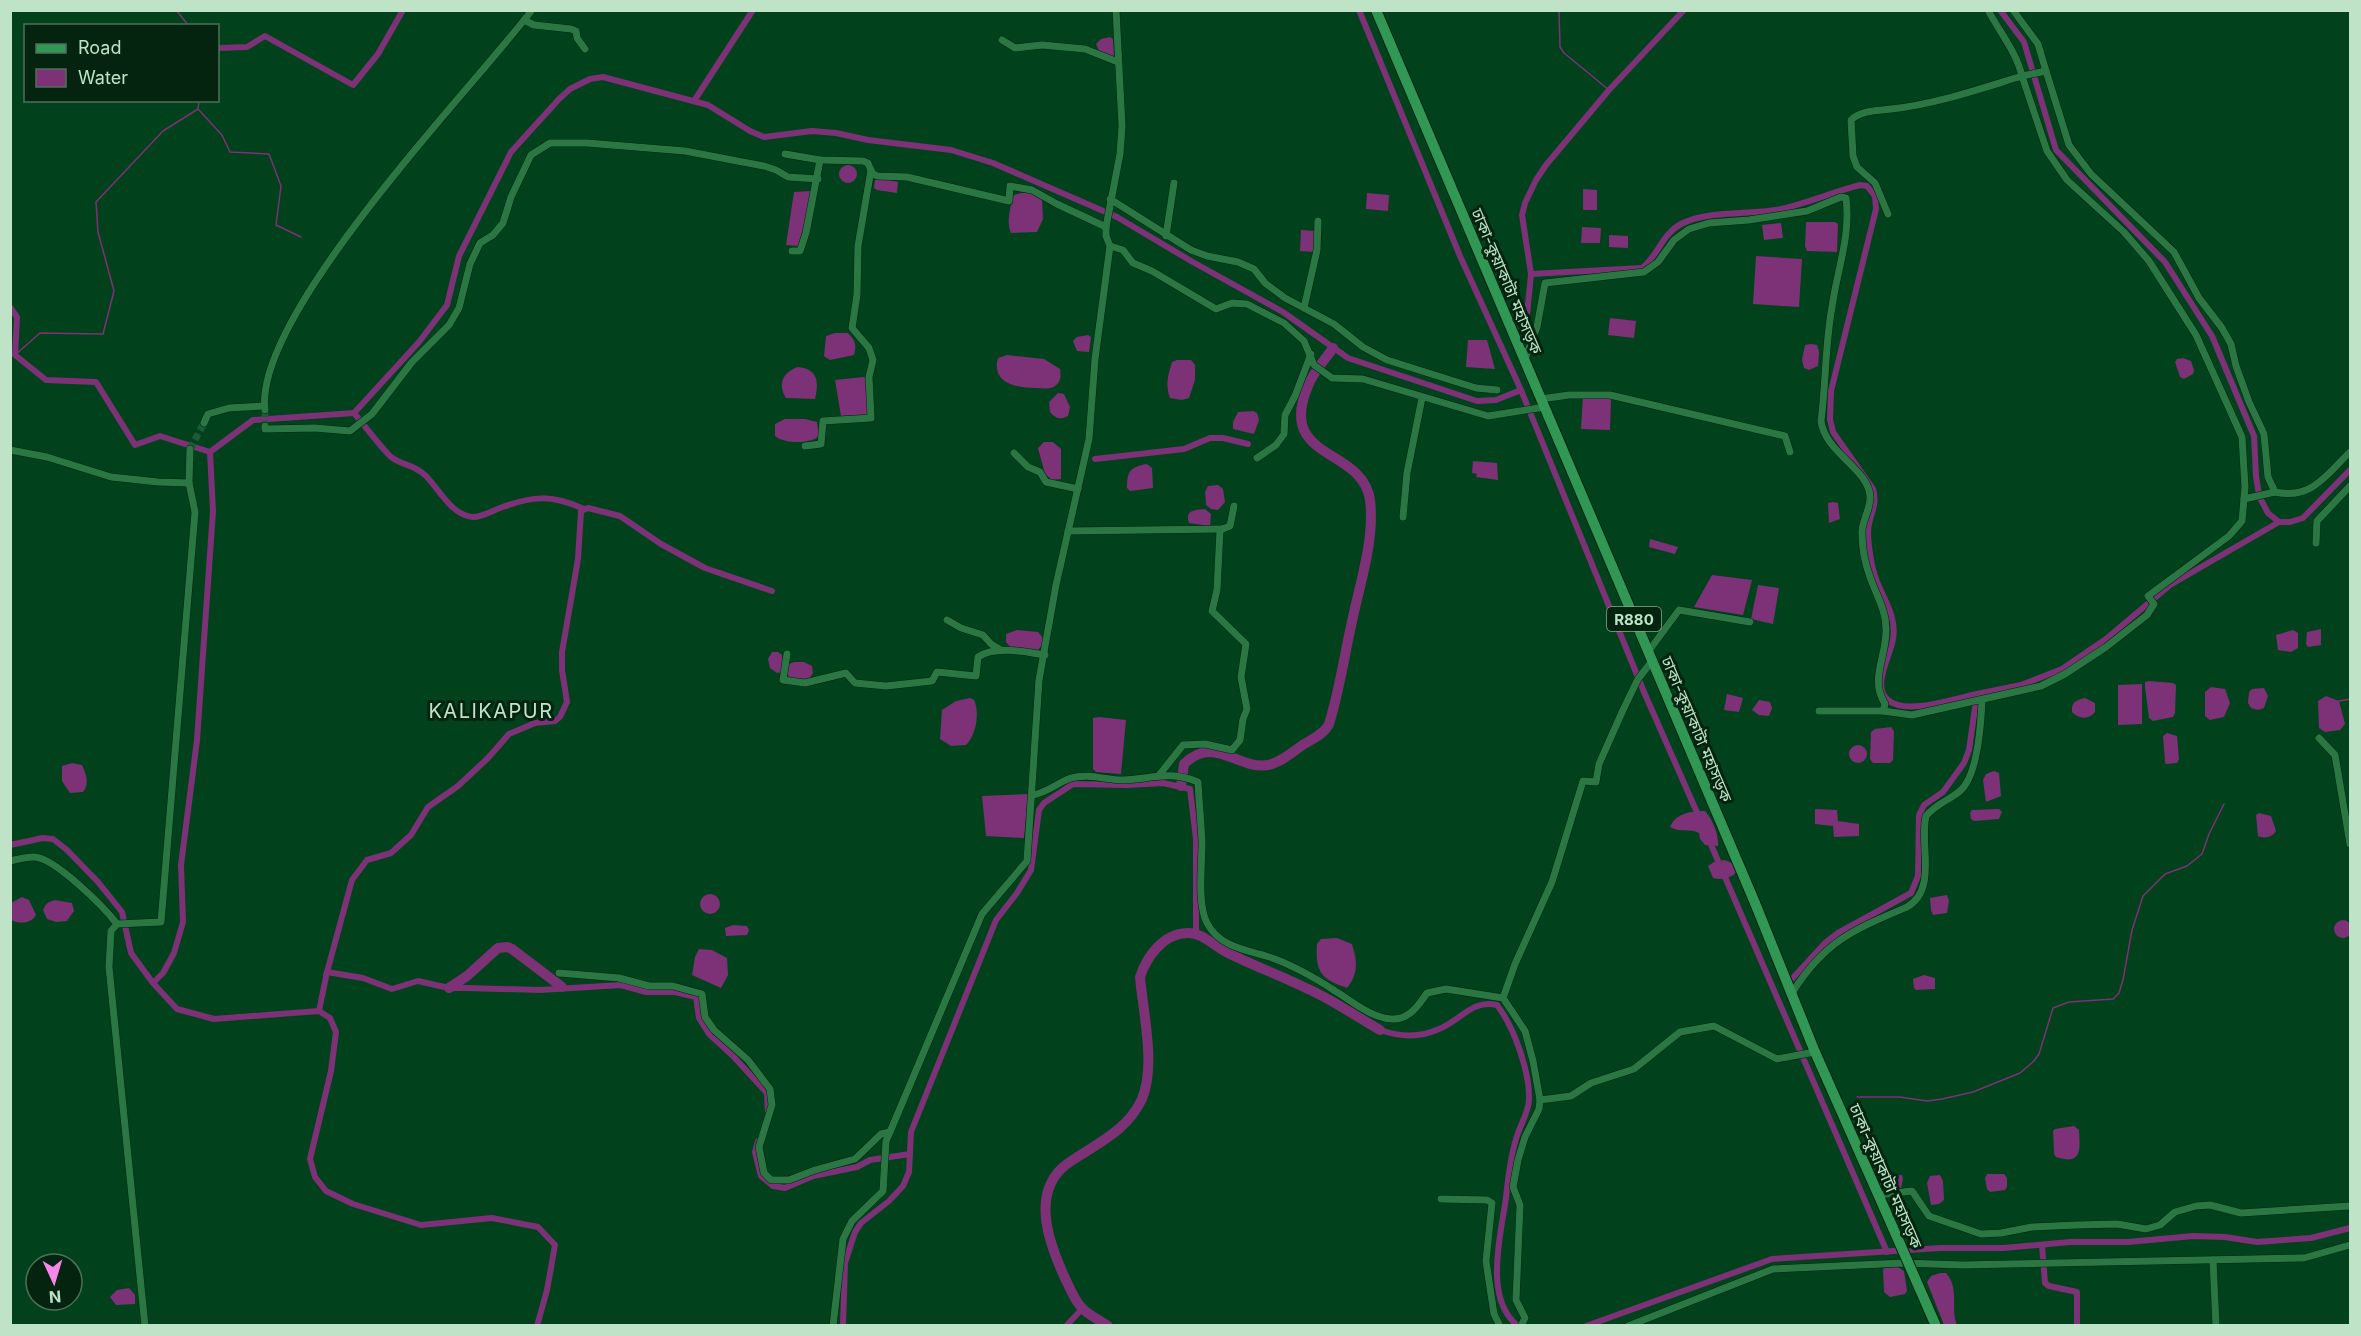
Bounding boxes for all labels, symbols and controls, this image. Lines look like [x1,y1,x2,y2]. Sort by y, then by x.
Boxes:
legend [24,24,219,102]
text: Road [78,37,121,58]
text: Water [78,67,128,88]
street label: ঢাকা-কুয়াকাটা মহাসড়ক [1467,204,1547,358]
road number: R880 [1607,607,1661,631]
street label: ঢাকা-কুয়াকাটা মহাসড়ক [1657,652,1737,806]
district label: KALIKAPUR [428,699,554,723]
street label: ঢাকা-কুয়াকাটা মহাসড়ক [1845,1100,1927,1252]
north arrow [24,1252,84,1312]
text: N [48,1287,62,1307]

